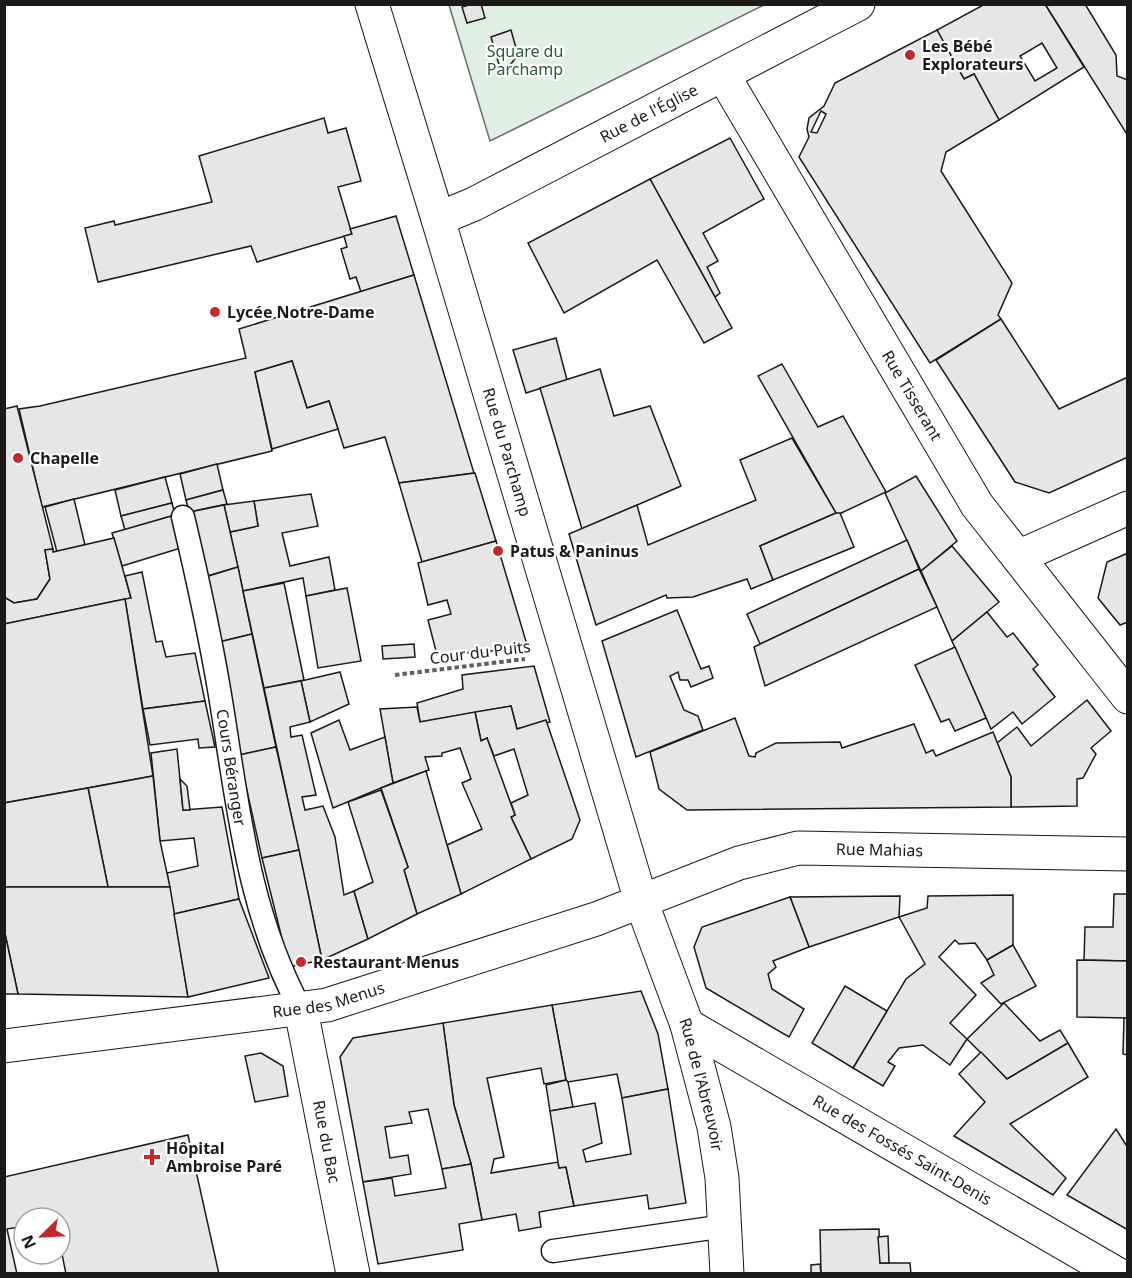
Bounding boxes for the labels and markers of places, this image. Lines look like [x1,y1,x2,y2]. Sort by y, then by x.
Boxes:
place label: Les Bébé Explorateurs [922,35,1024,75]
marker: Les Bébé Explorateurs [903,48,917,62]
place label: Lycée Notre-Dame [227,301,375,323]
marker: Lycée Notre-Dame [208,305,222,319]
place label: Chapelle [30,447,99,469]
marker: Chapelle [11,451,25,465]
place label: Patus & Paninus [510,540,639,562]
marker: Patus & Paninus [491,544,505,558]
place label: Restaurant Menus [313,951,459,973]
marker: Restaurant Menus [294,955,308,969]
place label: Hôpital Ambroise Paré [166,1137,282,1177]
marker: Hôpital Ambroise Paré [143,1148,161,1166]

